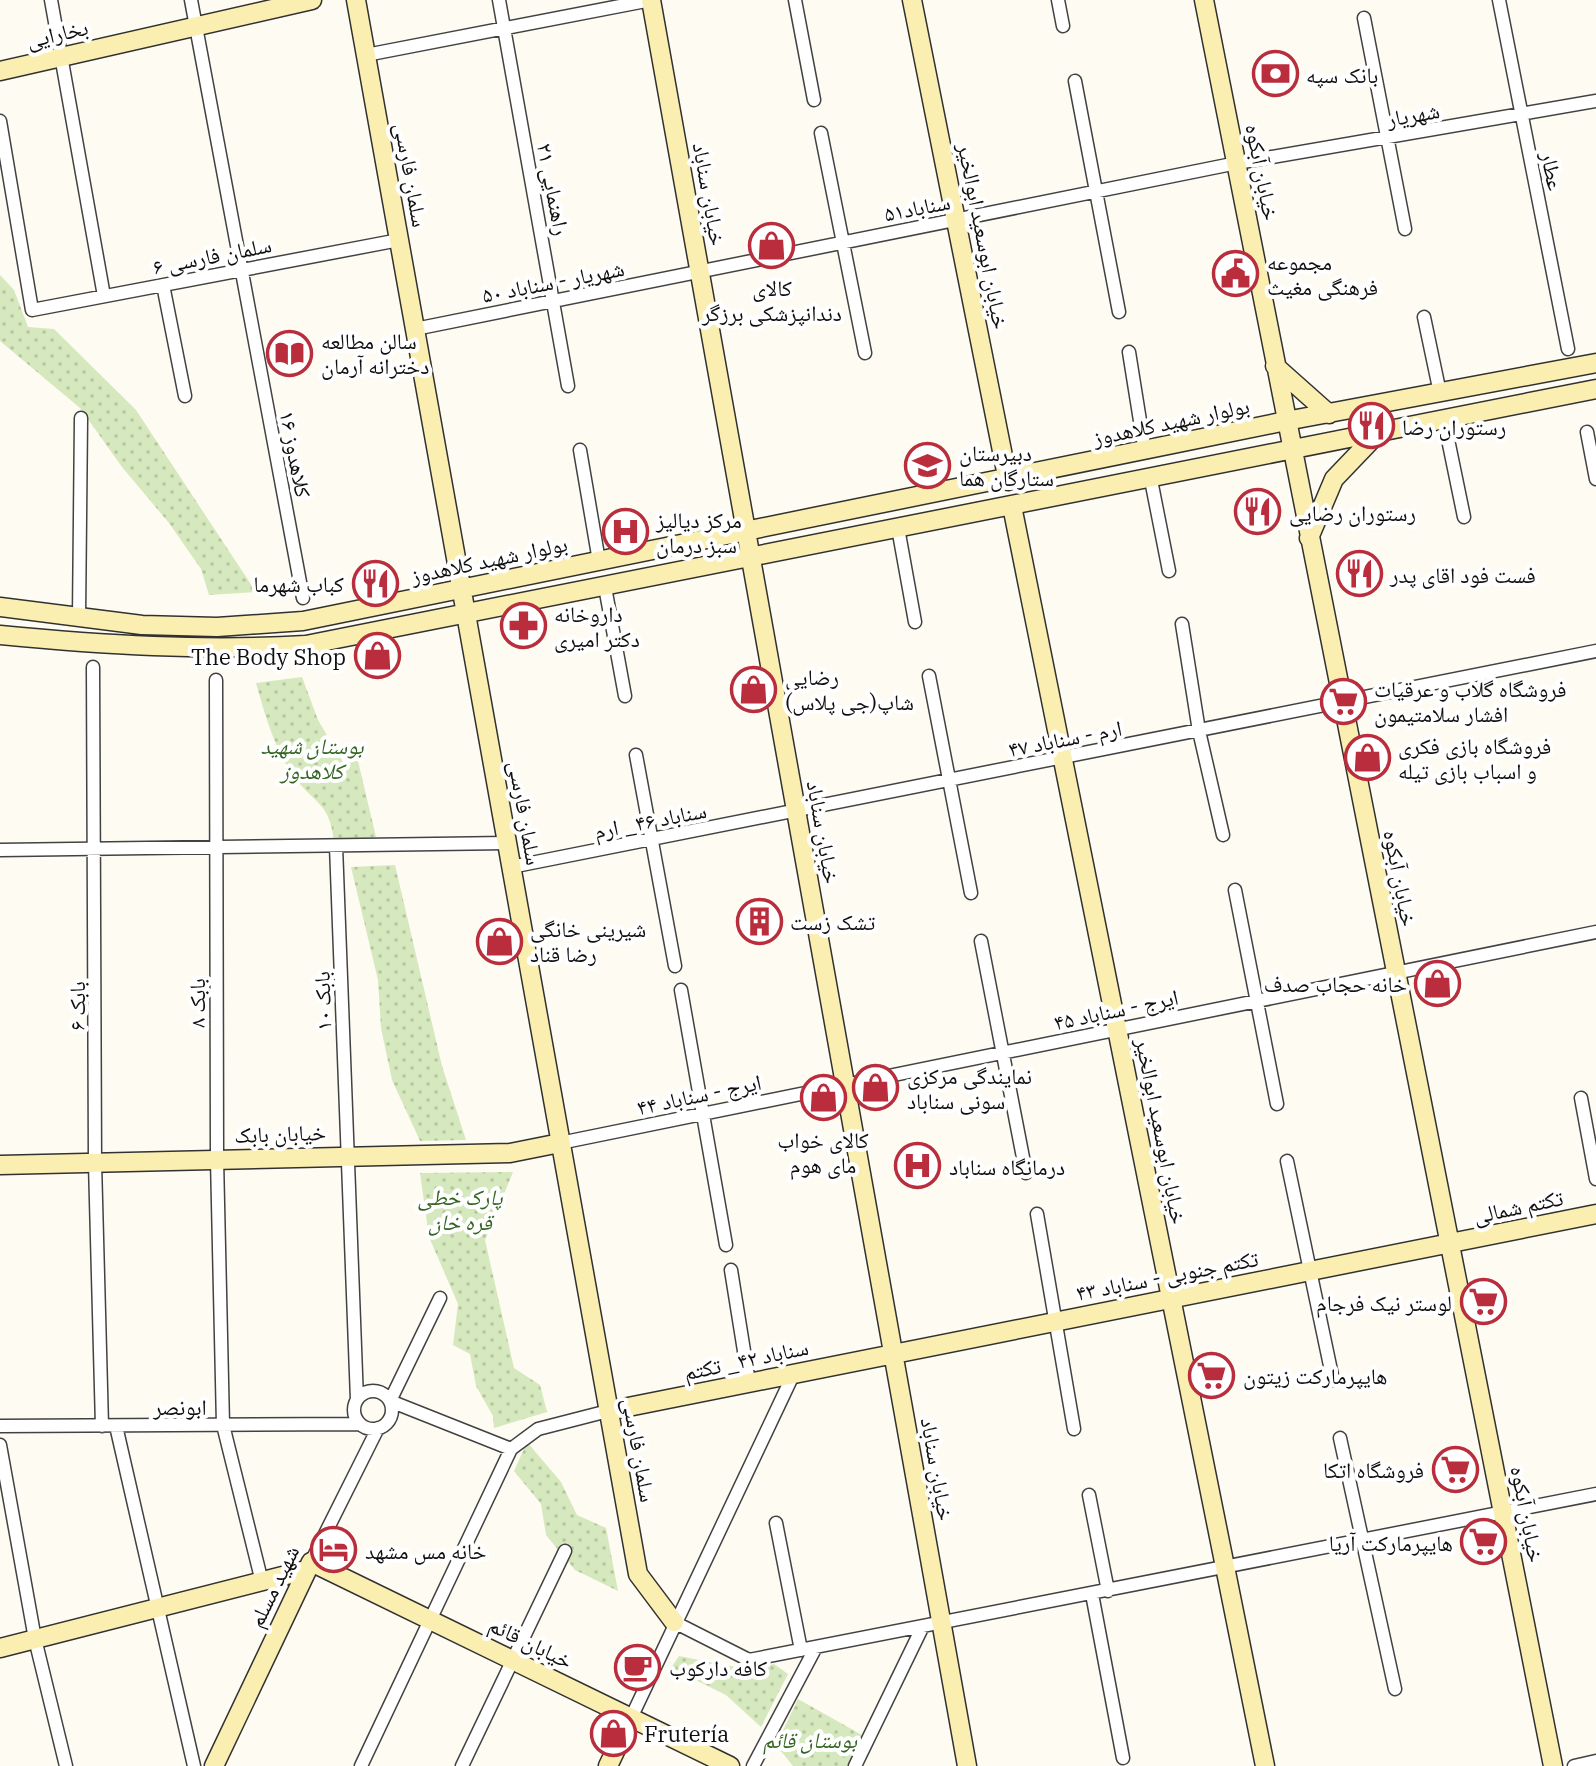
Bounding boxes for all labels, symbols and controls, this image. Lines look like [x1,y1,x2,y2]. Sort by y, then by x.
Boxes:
street label: بخارایی [23,12,91,54]
bank icon: بانک سپه [1251,50,1299,98]
place label: بانک سپه [1306,60,1378,89]
street label: شهریار [1383,95,1442,133]
street label: سلمان فارسی [389,121,435,229]
street label: خیابان آبکوه [1239,121,1287,223]
street label: راهنمایی ۲۱ [531,140,577,238]
street label: خیابان سناباد [687,140,733,248]
street label: خیابان ابوسعید ابوالخیر [952,140,1016,331]
street label: عطار [1535,148,1571,193]
street label: سناباد۵۱ [881,186,953,228]
shop icon: کالای دندانپزشکی برزگر [748,222,796,270]
street label: سلمان فارسی ۶ [150,229,274,281]
place label: مجموعه فرهنگی مغیث [1267,247,1378,301]
public building icon: مجموعه فرهنگی مغیث [1212,250,1260,298]
street label: شهریار - سناباد ۵۰ [479,253,627,309]
place label: کالای دندانپزشکی برزگر [701,273,842,327]
place label: سالن مطالعه دخترانه آرمان [321,326,429,380]
library icon: سالن مطالعه دخترانه آرمان [266,329,314,377]
street label: بولوار شهید کلاهدوز [1089,390,1252,452]
restaurant icon: رستوران رضا [1347,402,1395,450]
street label: کلاهدوز ۱۶ [273,408,319,500]
place label: رستوران رضا [1402,412,1506,441]
place label: دبیرستان ستارگان هما [959,438,1054,492]
school or university icon: دبیرستان ستارگان هما [904,441,952,489]
restaurant icon: رستوران رضایی [1234,488,1282,536]
place label: رستوران رضایی [1289,498,1416,527]
place label: مرکز دیالیز سبز درمان [655,505,742,559]
hospital icon: مرکز دیالیز سبز درمان [601,508,649,556]
street label: بولوار شهید کلاهدوز [407,528,570,590]
restaurant icon: فست فود اقای پدر [1335,550,1383,598]
restaurant icon: کباب شهرما [351,559,399,607]
place label: فست فود اقای پدر [1389,560,1536,589]
place label: کباب شهرما [253,569,344,598]
place label: داروخانه دکتر امیرى [554,599,640,653]
pharmacy icon: داروخانه دکتر امیرى [499,602,547,650]
shop icon: The Body Shop [353,632,401,680]
place label: The Body Shop [191,642,346,671]
place label: رضایی شاپ(جی پلاس) [785,662,914,716]
shop icon: رضایی شاپ(جی پلاس) [730,665,778,713]
place label: فروشگاه گلاب و عرقیات افشار سلامتیمون [1374,674,1566,728]
supermarket icon: فروشگاه گلاب و عرقیات افشار سلامتیمون [1319,677,1367,725]
street label: ارم - سناباد ۴۷ [1006,713,1125,764]
park label: بوستان شهید کلاهدوز [260,731,364,785]
place label: فروشگاه بازی فکری و اسباب بازی تیله [1398,731,1551,785]
shop icon: فروشگاه بازی فکری و اسباب بازی تیله [1343,734,1391,782]
street label: سلمان فارسی [503,759,549,867]
street label: خیابان سناباد [801,778,847,886]
street label: سناباد ۴۶_ ارم [591,795,709,846]
street label: خیابان آبکوه [1377,827,1425,929]
building icon: تشک زست [735,897,783,945]
place label: تشک زست [790,907,876,936]
place label: شیرینی خانگی رضا قناد [530,914,646,968]
shop icon: شیرینی خانگی رضا قناد [475,917,523,965]
shop icon: خانه حجاب صدف [1414,959,1462,1007]
place label: خانه حجاب صدف [1264,969,1407,998]
street label: بابک ۱۰ [306,971,338,1031]
street label: بابک ۸ [182,978,211,1028]
street label: بابک ۶ [62,981,91,1031]
street label: ایرج - سناباد ۴۵ [1051,982,1181,1036]
street label: خیابان ابوسعید ابوالخیر [1130,1035,1194,1226]
place label: نمایندگی مرکزی سونی سناباد [907,1061,1032,1115]
shop icon: نمایندگی مرکزی سونی سناباد [852,1064,900,1112]
street label: ایرج - سناباد ۴۴ [634,1067,764,1121]
shop icon: کالای خواب مای هوم [799,1074,847,1122]
street label: خیابان بابک [234,1117,326,1149]
place label: کالای خواب مای هوم [777,1125,869,1180]
hospital icon: درمانگاه سناباد [894,1142,942,1190]
place label: درمانگاه سناباد [949,1152,1065,1181]
park label: پارک خطی قره خان [417,1182,503,1236]
street label: تکتم شمالی [1470,1182,1566,1231]
street label: تکتم جنوبی - سناباد ۴۳ [1073,1243,1261,1308]
supermarket icon: لوستر نیک فرجام [1459,1278,1507,1326]
place label: لوستر نیک فرجام [1316,1288,1452,1318]
street label: سناباد ۴۲_ تکتم [681,1332,811,1387]
supermarket icon: هایپرمارکت زیتون [1188,1351,1236,1399]
place label: هایپرمارکت زیتون [1243,1361,1388,1390]
street label: ابونصر [152,1392,207,1421]
street label: سلمان فارسی [617,1396,663,1504]
street label: خیابان سناباد [915,1415,961,1523]
supermarket icon: فروشگاه اتکا [1431,1445,1479,1493]
place label: فروشگاه اتکا [1323,1455,1424,1484]
street label: خیابان آبکوه [1504,1463,1552,1565]
supermarket icon: هایپرمارکت آریا [1460,1518,1508,1566]
hotel icon: خانه مس مشهد [310,1526,358,1574]
place label: هایپرمارکت آریا [1329,1528,1453,1557]
place label: خانه مس مشهد [365,1536,487,1565]
street label: شهید مسلم [241,1540,306,1632]
street label: خیابان قائم [484,1609,578,1676]
cafe icon: کافه دارکوب [614,1643,662,1691]
place label: کافه دارکوب [669,1653,767,1682]
shop icon: Frutería [589,1709,637,1757]
place label: Frutería [644,1719,729,1748]
park label: بوستان قائم [763,1725,858,1755]

